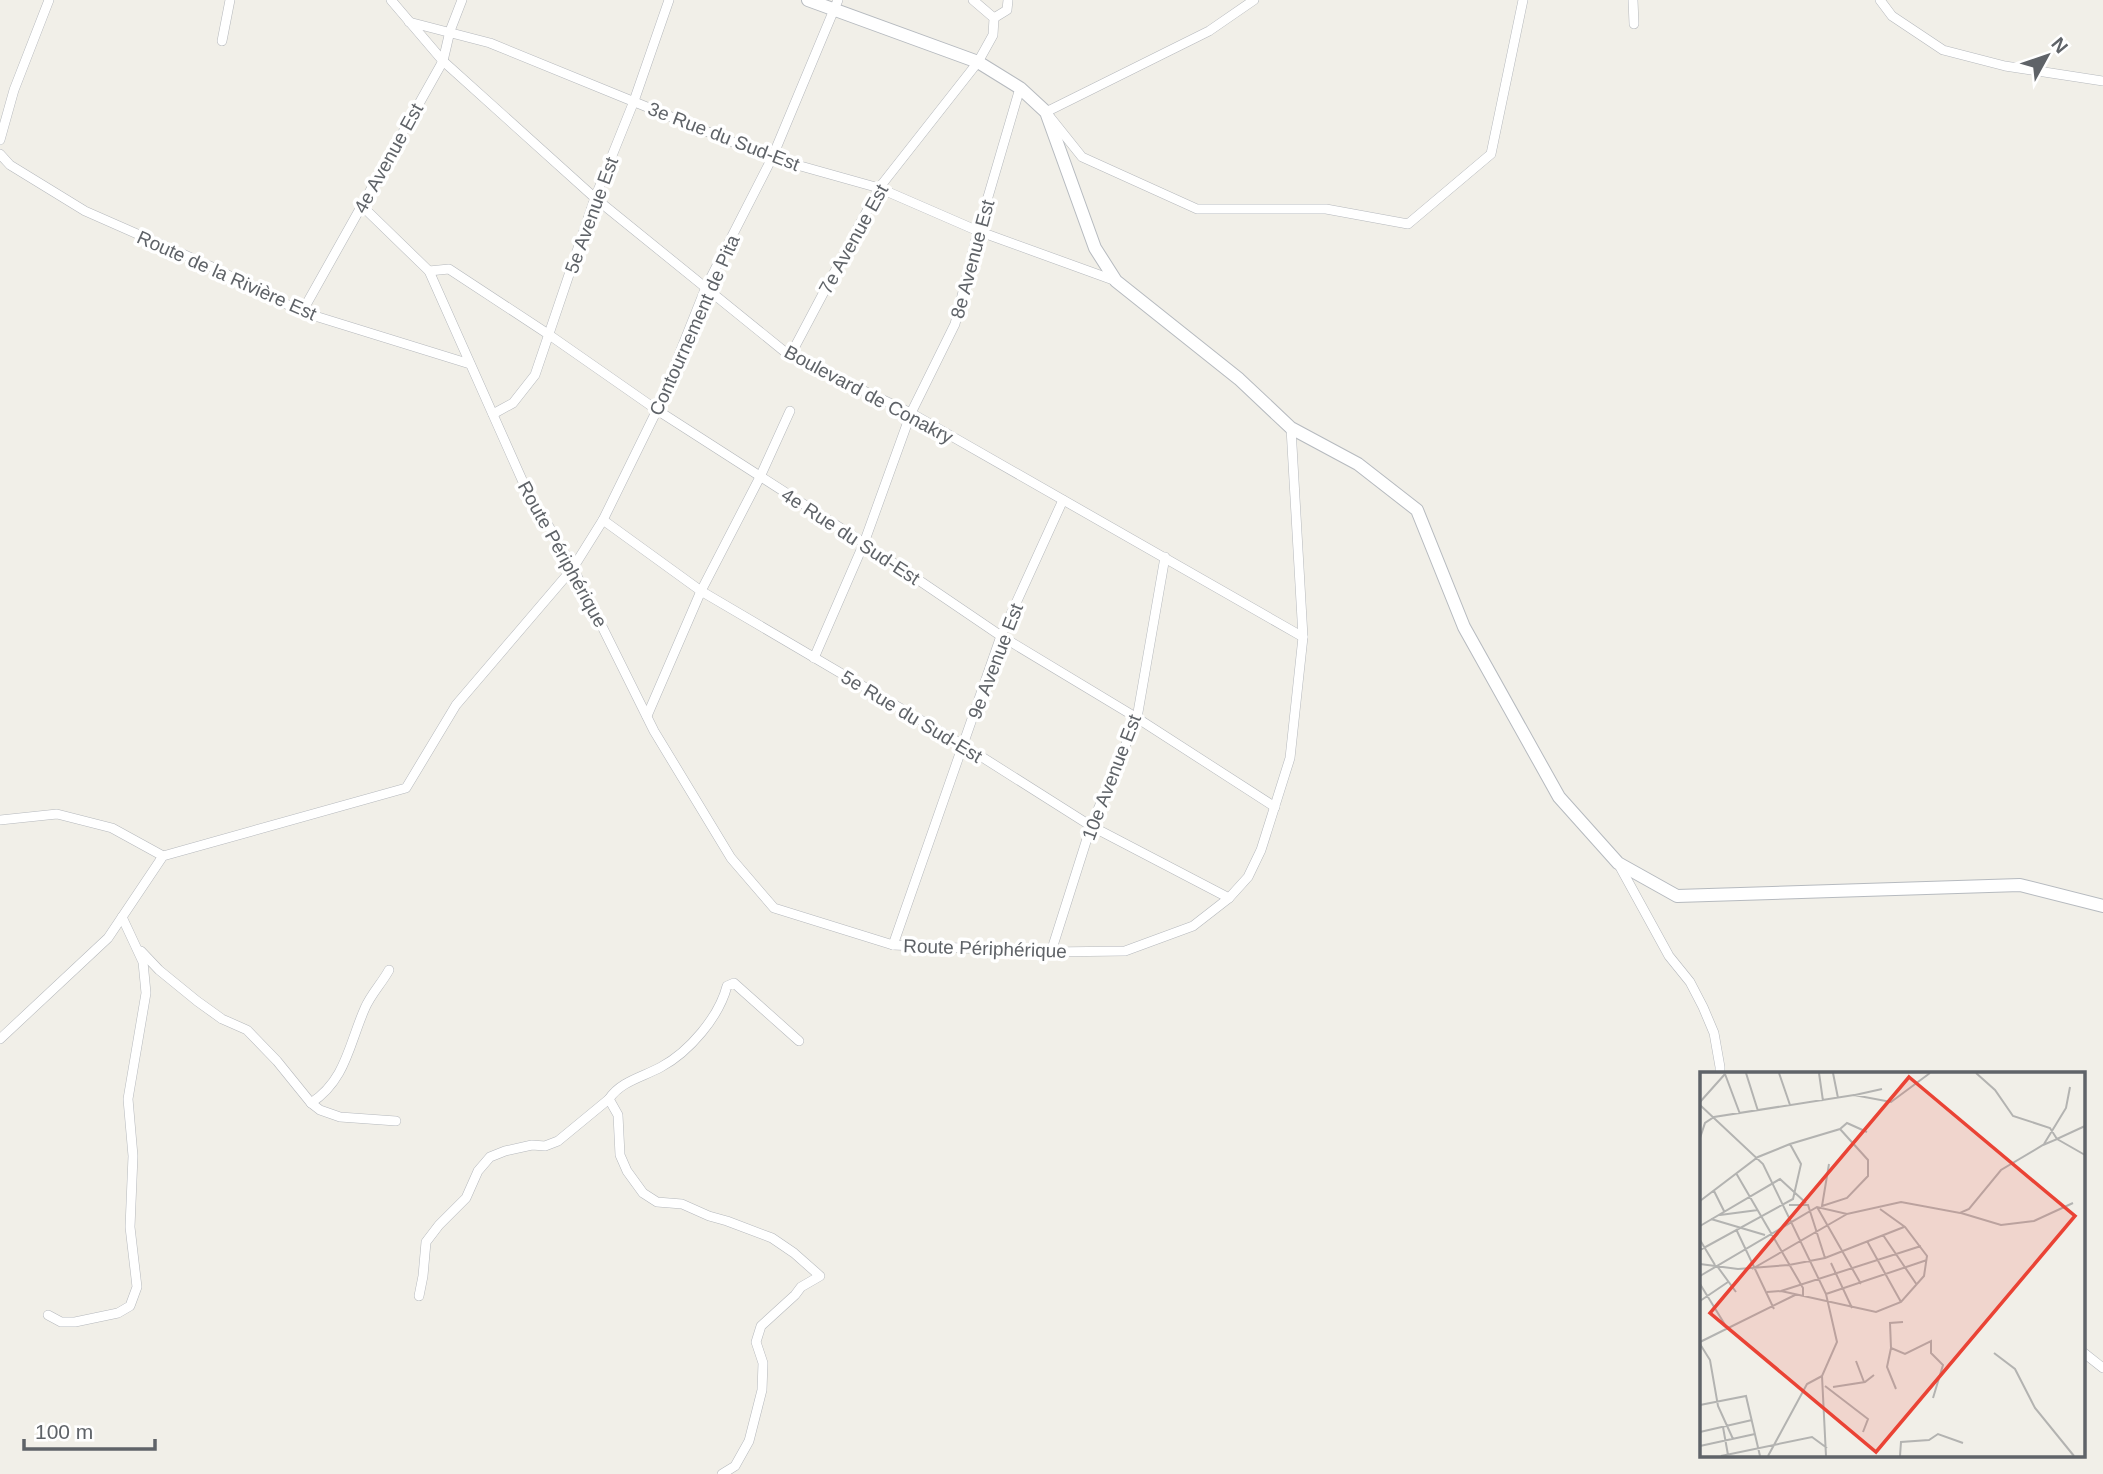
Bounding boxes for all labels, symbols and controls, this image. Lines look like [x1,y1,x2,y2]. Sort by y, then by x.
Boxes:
north arrow [2012,21,2082,91]
text: N [2047,33,2072,57]
street label: 3e Rue du Sud-Est [645,98,803,175]
street label: 4e Avenue Est [350,99,428,217]
street label: 5e Avenue Est [561,153,622,276]
street label: 7e Avenue Est [815,180,893,298]
street label: 8e Avenue Est [947,197,999,321]
street label: Route de la Rivière Est [134,226,320,325]
street label: Contournement de Pita [645,231,744,419]
street label: Boulevard de Conakry [781,341,957,448]
street label: Route Périphérique [514,478,611,631]
street label: 4e Rue du Sud-Est [778,484,924,589]
street label: 9e Avenue Est [964,600,1027,722]
street label: 5e Rue du Sud-Est [838,666,987,767]
street label: 10e Avenue Est [1078,711,1145,843]
street label: Route Périphérique [903,935,1067,962]
inset map [1700,1072,2086,1456]
scale bar [24,1408,156,1452]
text: 100 m [35,1420,93,1443]

